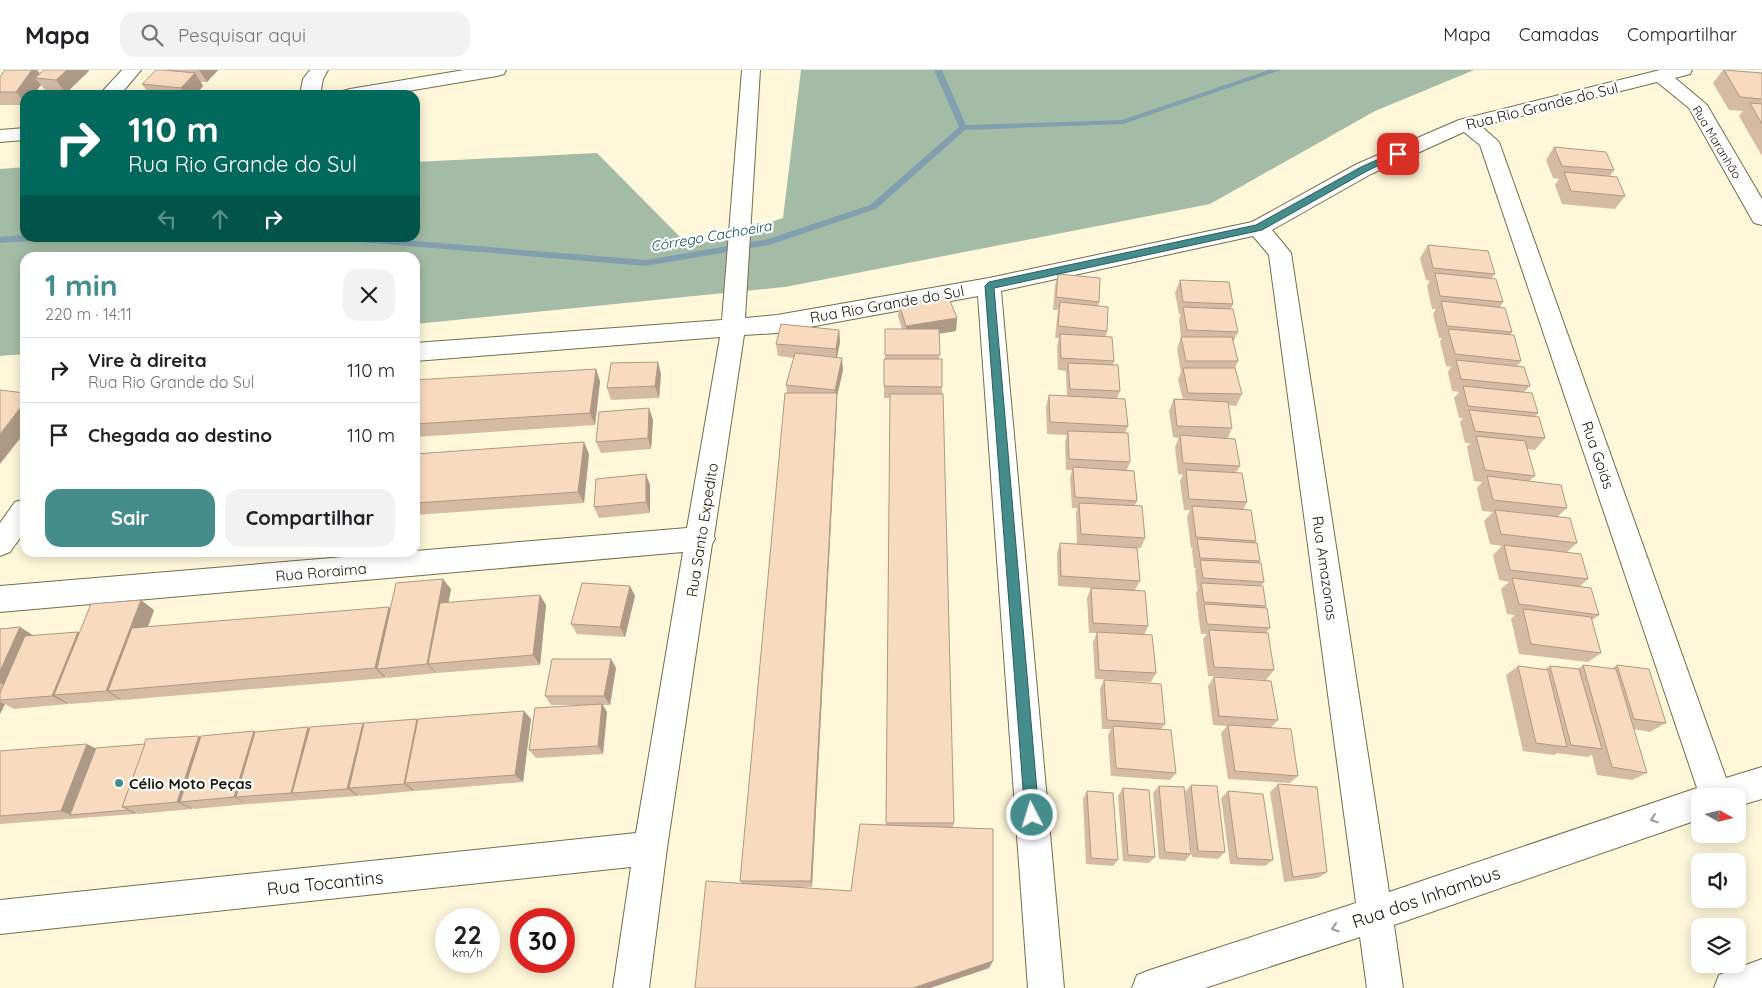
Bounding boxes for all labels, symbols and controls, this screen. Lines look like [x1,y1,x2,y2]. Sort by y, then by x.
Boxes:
search box [120,12,470,57]
text: Mapa [25,20,90,50]
icon: search [138,21,166,49]
text: Pesquisar aqui [178,23,306,47]
text: Mapa [1443,23,1491,46]
text: Camadas [1519,23,1599,46]
text: Compartilhar [1627,23,1737,46]
street label: Rua Rio Grande do Sul [1464,78,1620,134]
street label: Rua Maranhão [1689,103,1745,181]
text: 110 m [128,107,219,151]
icon: right [45,110,110,175]
pin [1377,133,1419,175]
icon: arrive [1384,140,1412,168]
text: Rua Rio Grande do Sul [128,150,357,178]
icon: left [153,205,181,233]
icon: ahead [206,205,234,233]
icon: right [259,205,287,233]
water label: Córrego Cachoeira [649,216,774,256]
text: 1 min [45,266,118,304]
button: close [343,269,395,321]
street label: Rua Rio Grande do Sul [808,281,966,327]
text: 220 m · 14:11 [45,304,132,324]
text: Vire à direita [88,348,207,372]
icon: right [45,356,73,384]
text: 110 m [347,358,395,382]
text: Rua Rio Grande do Sul [88,372,255,392]
street label: Rua Goiás [1578,419,1618,491]
icon: arrive [45,421,73,449]
text: Chegada ao destino [88,423,272,447]
text: 110 m [347,423,395,447]
street label: Rua Santo Expedito [682,461,722,599]
button: Sair [45,489,215,547]
button: Compartilhar [225,489,395,547]
street label: Rua Amazonas [1308,515,1342,621]
street label: Rua Roraima [275,559,367,585]
place label: Célio Moto Peças [129,774,252,793]
marker: Célio Moto Peças [113,777,125,789]
position arrow [1005,788,1057,840]
north arrow [1691,788,1746,842]
map controls [1691,788,1746,973]
one-way arrow [1650,813,1659,823]
button: sound [1691,853,1746,908]
street label: Rua dos Inhambus [1349,861,1503,933]
street label: Rua Tocantins [266,865,384,901]
speed limit sign: 30 [510,908,575,973]
button: layers [1691,918,1746,973]
text: 22 [453,919,482,950]
one-way arrow [1331,922,1339,932]
text: km/h [452,945,483,960]

